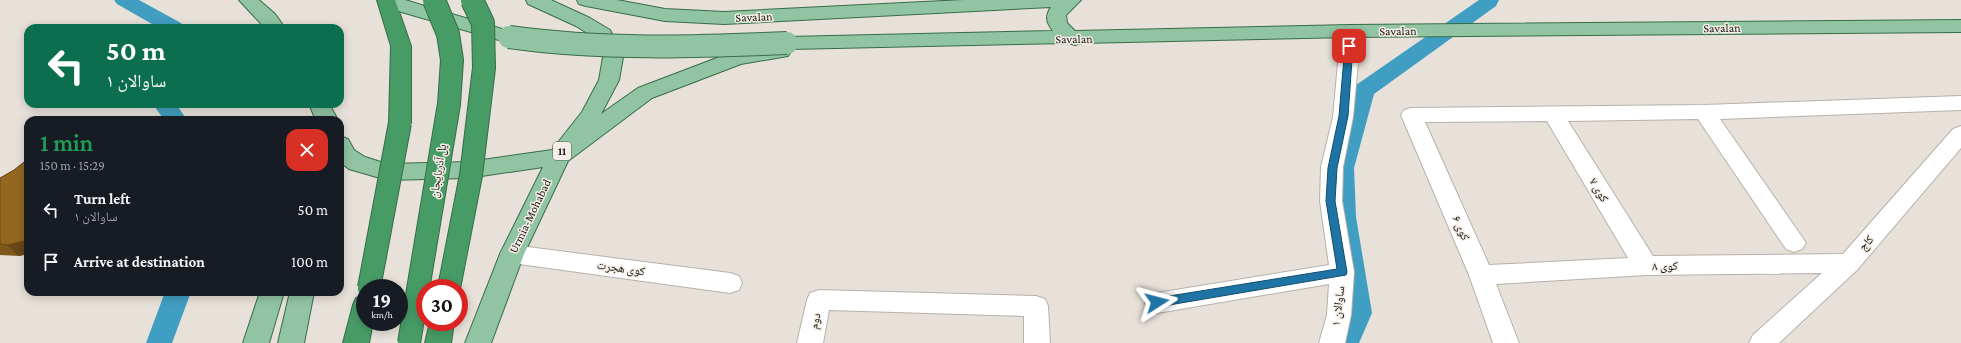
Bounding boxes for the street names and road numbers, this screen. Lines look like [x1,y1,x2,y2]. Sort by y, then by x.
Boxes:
street label: Savalan [735,9,773,25]
street label: Savalan [1703,21,1741,35]
street label: Savalan [1379,24,1417,38]
street label: Savalan [1055,32,1093,46]
road number: 11 [553,142,571,160]
street label: پل آذربایجان [427,143,450,199]
street label: کوی ۷ [1586,175,1612,205]
street label: Urmia-Mohabad [506,176,554,255]
street label: کوی ۶ [1449,213,1473,243]
street label: کاج [1856,232,1876,254]
street label: کوی هجرت [596,258,646,278]
street label: کوی ۸ [1652,259,1678,273]
street label: ساوالان ۱ [1329,285,1347,327]
street label: دوم [806,311,825,331]

